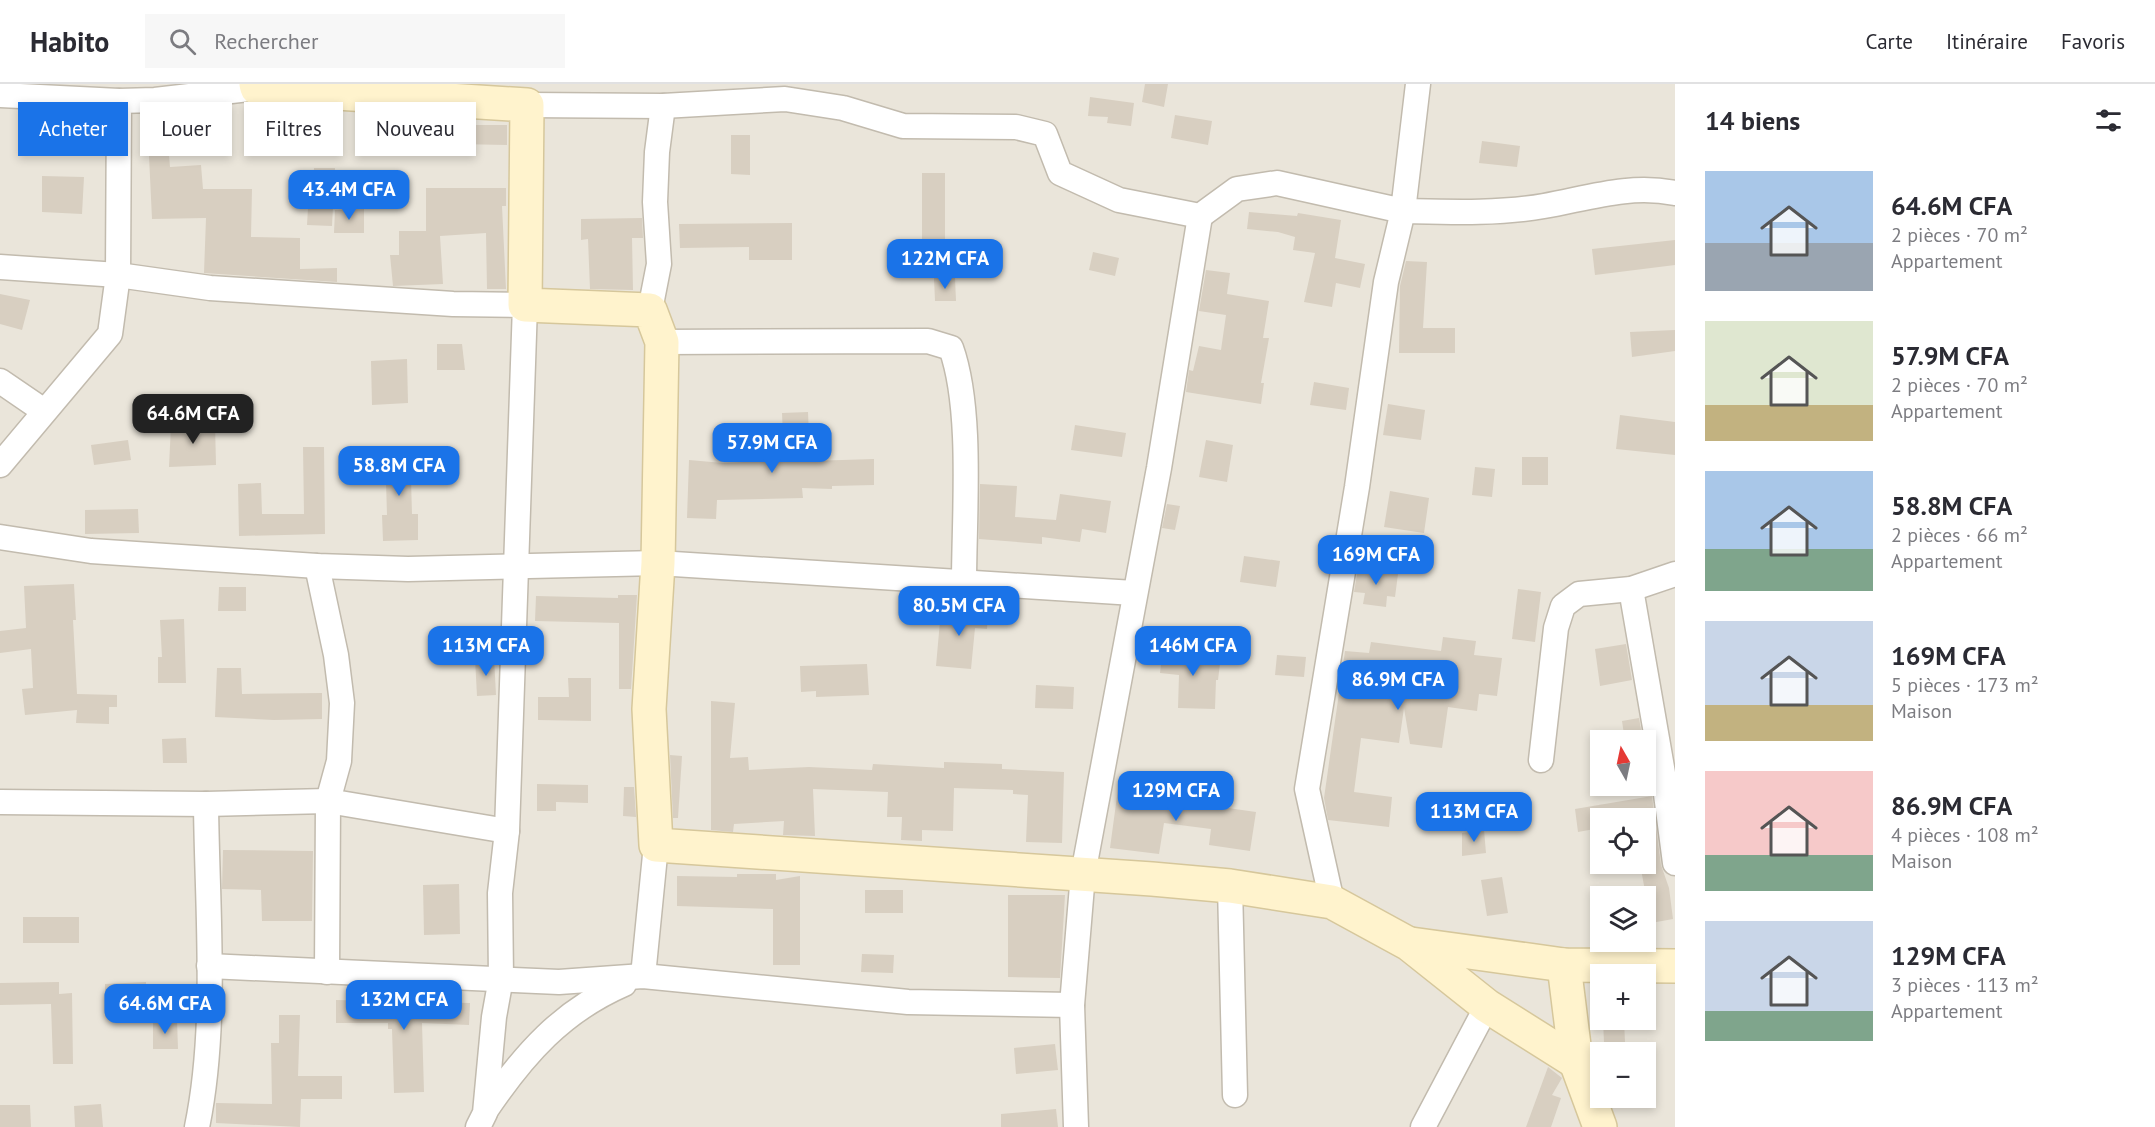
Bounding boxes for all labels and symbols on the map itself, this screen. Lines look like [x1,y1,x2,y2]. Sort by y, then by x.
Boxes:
pin: 43.4M CFA [280,170,418,221]
pin: 122M CFA [883,239,1007,290]
pin: 64.6M CFA [124,394,262,445]
pin: 57.9M CFA [703,423,841,474]
pin: 58.8M CFA [330,446,468,497]
pin: 169M CFA [1314,535,1438,586]
pin: 80.5M CFA [890,586,1028,637]
pin: 113M CFA [424,626,548,677]
pin: 146M CFA [1131,626,1255,677]
pin: 86.9M CFA [1329,660,1467,711]
north arrow [1590,730,1656,796]
pin: 129M CFA [1114,771,1238,822]
pin: 113M CFA [1412,792,1536,843]
pin: 132M CFA [342,980,466,1031]
pin: 64.6M CFA [96,984,234,1035]

